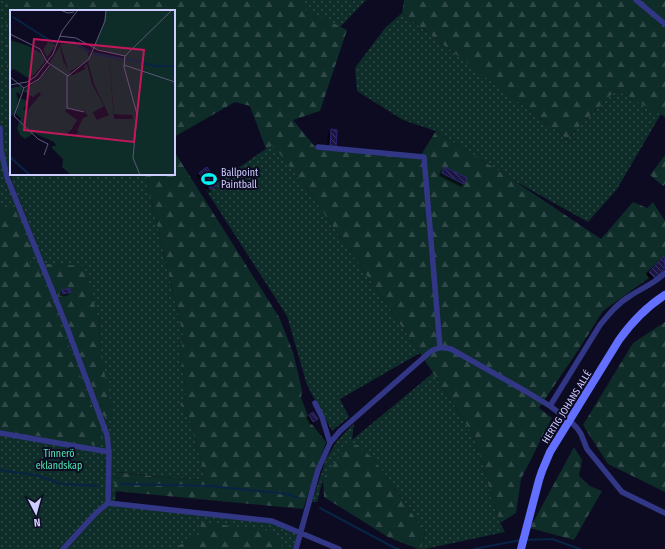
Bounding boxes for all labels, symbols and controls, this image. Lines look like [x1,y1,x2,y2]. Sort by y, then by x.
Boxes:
inset map [10,10,175,175]
place label: Ballpoint Paintball [221,167,259,191]
sports icon: Ballpoint Paintball [200,170,218,188]
street label: HERTIG JOHANS ALLÉ [538,367,594,446]
park label: Tinnerö eklandskap [36,448,82,472]
north arrow [16,493,56,533]
text: N [33,516,41,529]

